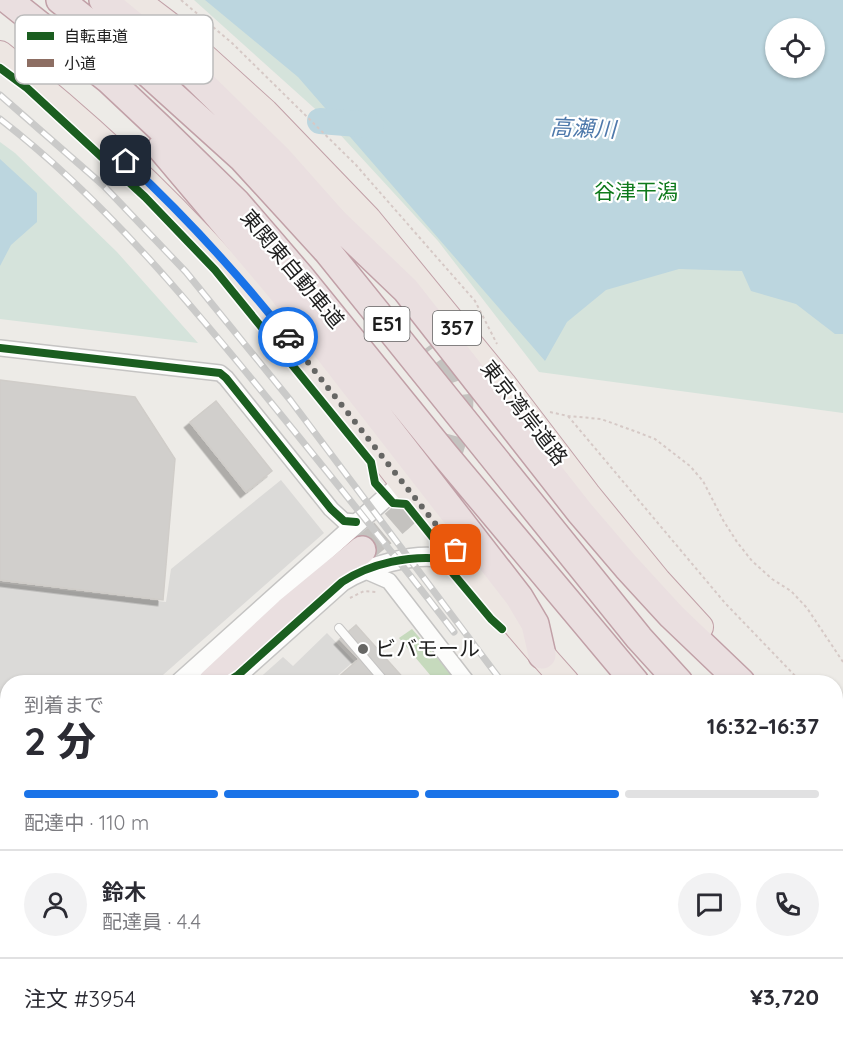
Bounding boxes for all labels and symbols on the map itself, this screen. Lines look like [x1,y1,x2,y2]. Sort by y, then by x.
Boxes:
legend [15,15,213,84]
text: 自転車道 [64,26,128,46]
text: 小道 [64,53,96,73]
water label: 高瀬川 [550,113,618,143]
pin [100,135,151,186]
park label: 谷津干潟 [594,178,678,204]
street label: 東関東自動車道 [236,204,350,333]
courier [258,307,318,367]
road number: E51 [364,307,410,341]
road number: 357 [433,311,481,345]
street label: 東京湾岸道路 [476,355,574,470]
pin [430,524,481,575]
place label: ビバモール [375,635,480,661]
marker: ビバモール [356,642,370,656]

